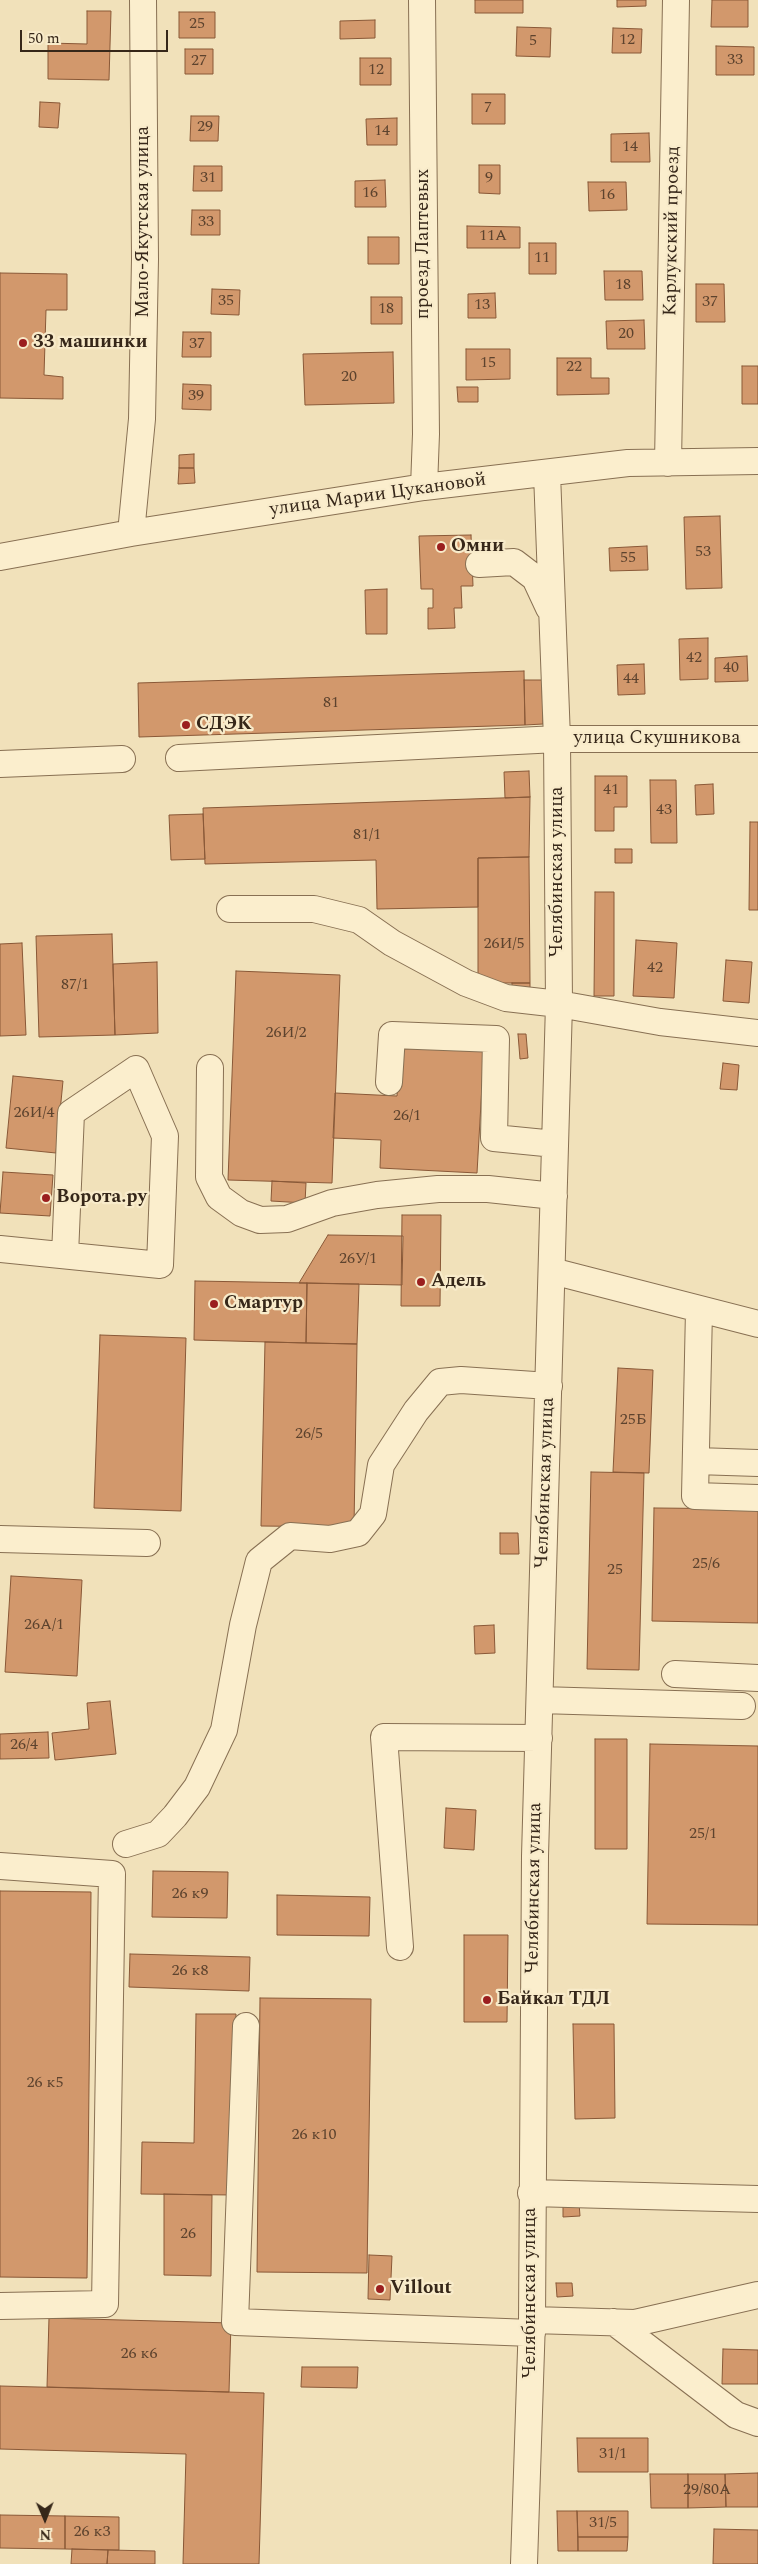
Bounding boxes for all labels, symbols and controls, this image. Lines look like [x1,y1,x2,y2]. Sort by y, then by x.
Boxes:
house number: 25 [189,15,205,35]
scale bar [22,20,170,52]
text: 50 m [28,27,60,50]
house number: 12 [619,31,635,51]
house number: 5 [529,32,537,52]
house number: 33 [727,51,743,71]
house number: 27 [191,52,207,72]
house number: 12 [368,61,384,81]
house number: 7 [484,99,492,119]
house number: 29 [197,118,213,138]
house number: 14 [374,122,390,142]
street label: Мало-Якутская улица [133,126,155,318]
house number: 14 [622,138,638,158]
street label: Карлукский проезд [660,146,686,316]
house number: 31 [200,169,216,189]
street label: проезд Лаптевых [413,169,435,319]
house number: 9 [485,169,493,189]
house number: 16 [362,184,378,204]
house number: 16 [599,186,615,206]
house number: 33 [198,213,214,233]
house number: 11А [479,227,507,247]
house number: 11 [534,249,550,269]
house number: 18 [615,276,631,296]
house number: 35 [218,292,234,312]
house number: 37 [702,293,718,313]
house number: 13 [474,296,490,316]
house number: 18 [378,300,394,320]
house number: 20 [618,325,634,345]
place label: 33 машинки [33,332,148,354]
house number: 37 [189,335,205,355]
marker: 33 машинки [17,337,29,349]
house number: 15 [480,354,496,374]
house number: 22 [566,358,582,378]
house number: 20 [341,368,357,388]
house number: 39 [188,387,204,407]
street label: улица Марии Цукановой [268,470,488,522]
place label: Омни [451,536,504,558]
marker: Омни [435,541,447,553]
house number: 53 [695,543,711,563]
house number: 55 [620,549,636,569]
house number: 42 [686,649,702,669]
house number: 40 [723,659,739,679]
house number: 44 [623,670,639,690]
house number: 81 [323,694,339,714]
place label: СДЭК [196,714,252,736]
marker: СДЭК [180,719,192,731]
street label: улица Скушникова [573,728,741,750]
house number: 41 [603,781,619,801]
street label: Челябинская улица [547,786,569,958]
house number: 43 [656,801,672,821]
house number: 81/1 [353,826,381,846]
house number: 26И/5 [483,935,525,955]
house number: 42 [647,959,663,979]
house number: 87/1 [61,976,89,996]
house number: 26И/2 [265,1024,307,1044]
house number: 26И/4 [13,1104,55,1124]
house number: 26/1 [393,1107,421,1127]
place label: Ворота.ру [56,1187,147,1209]
marker: Ворота.ру [40,1192,52,1204]
house number: 26У/1 [339,1250,377,1270]
place label: Адель [431,1271,486,1293]
marker: Адель [415,1276,427,1288]
place label: Смартур [224,1293,303,1315]
marker: Смартур [208,1298,220,1310]
street label: Челябинская улица [532,1397,560,1569]
house number: 25Б [620,1411,646,1431]
house number: 26/5 [295,1425,323,1445]
house number: 25/6 [692,1555,720,1575]
house number: 25 [607,1561,623,1581]
house number: 26А/1 [24,1616,64,1636]
house number: 26/4 [10,1736,38,1756]
street label: Челябинская улица [522,1802,548,1974]
house number: 25/1 [689,1825,717,1845]
house number: 26 к9 [172,1885,208,1905]
house number: 26 к8 [172,1962,208,1982]
place label: Байкал ТДЛ [497,1989,610,2011]
marker: Байкал ТДЛ [481,1994,493,2006]
house number: 26 к5 [27,2074,63,2094]
house number: 26 к10 [292,2126,336,2146]
street label: Челябинская улица [520,2207,542,2379]
house number: 26 [180,2225,196,2245]
place label: Villout [390,2278,452,2300]
marker: Villout [374,2283,386,2295]
house number: 26 к6 [121,2345,157,2365]
house number: 31/1 [599,2445,627,2465]
house number: 29/80А [683,2481,731,2501]
north arrow [20,2494,70,2544]
house number: 31/5 [589,2514,617,2534]
house number: 26 к3 [74,2523,110,2543]
text: N [39,2524,51,2545]

